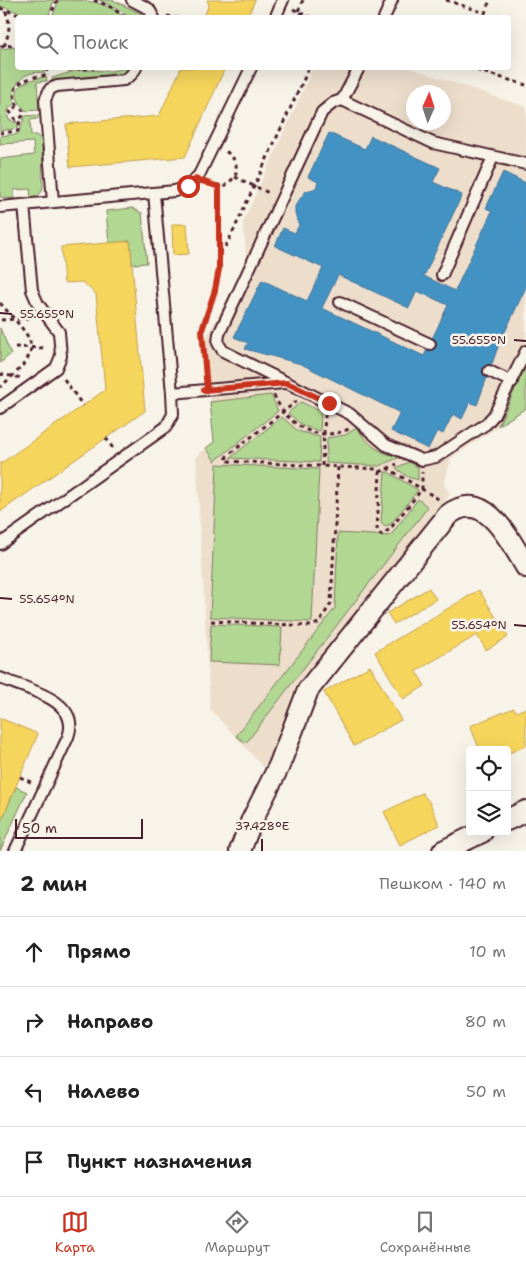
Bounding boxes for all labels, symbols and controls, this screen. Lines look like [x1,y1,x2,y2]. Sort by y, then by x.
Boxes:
search box [15,15,511,70]
icon: search [33,29,61,57]
text: Поиск [73,30,128,55]
north arrow [406,85,451,130]
route start [177,175,200,198]
text: 55.655°N [20,306,74,322]
text: 55.655°N [452,332,506,348]
route end [318,392,341,415]
text: 55.654°N [19,591,75,607]
text: 55.654°N [451,617,507,633]
map controls [466,746,511,836]
button: locate [466,746,511,791]
button: layers [466,791,511,836]
scale bar [15,816,142,839]
text: 37.428°E [235,818,289,834]
text: 50 m [22,819,57,837]
text: 2 мин [20,870,87,898]
text: Пешком · 140 m [379,873,506,894]
icon: ahead [20,938,48,966]
text: Прямо [67,939,131,964]
text: 10 m [469,941,506,962]
icon: right [20,1008,48,1036]
text: Направо [67,1009,153,1034]
text: 80 m [465,1011,506,1032]
icon: left [20,1078,48,1106]
text: Налево [67,1079,140,1104]
text: 50 m [466,1081,506,1102]
icon: arrive [20,1148,48,1176]
text: Пункт назначения [67,1149,252,1174]
tab: Карта [55,1208,95,1256]
tab: Маршрут [205,1208,270,1256]
tab: Сохранённые [380,1208,471,1256]

